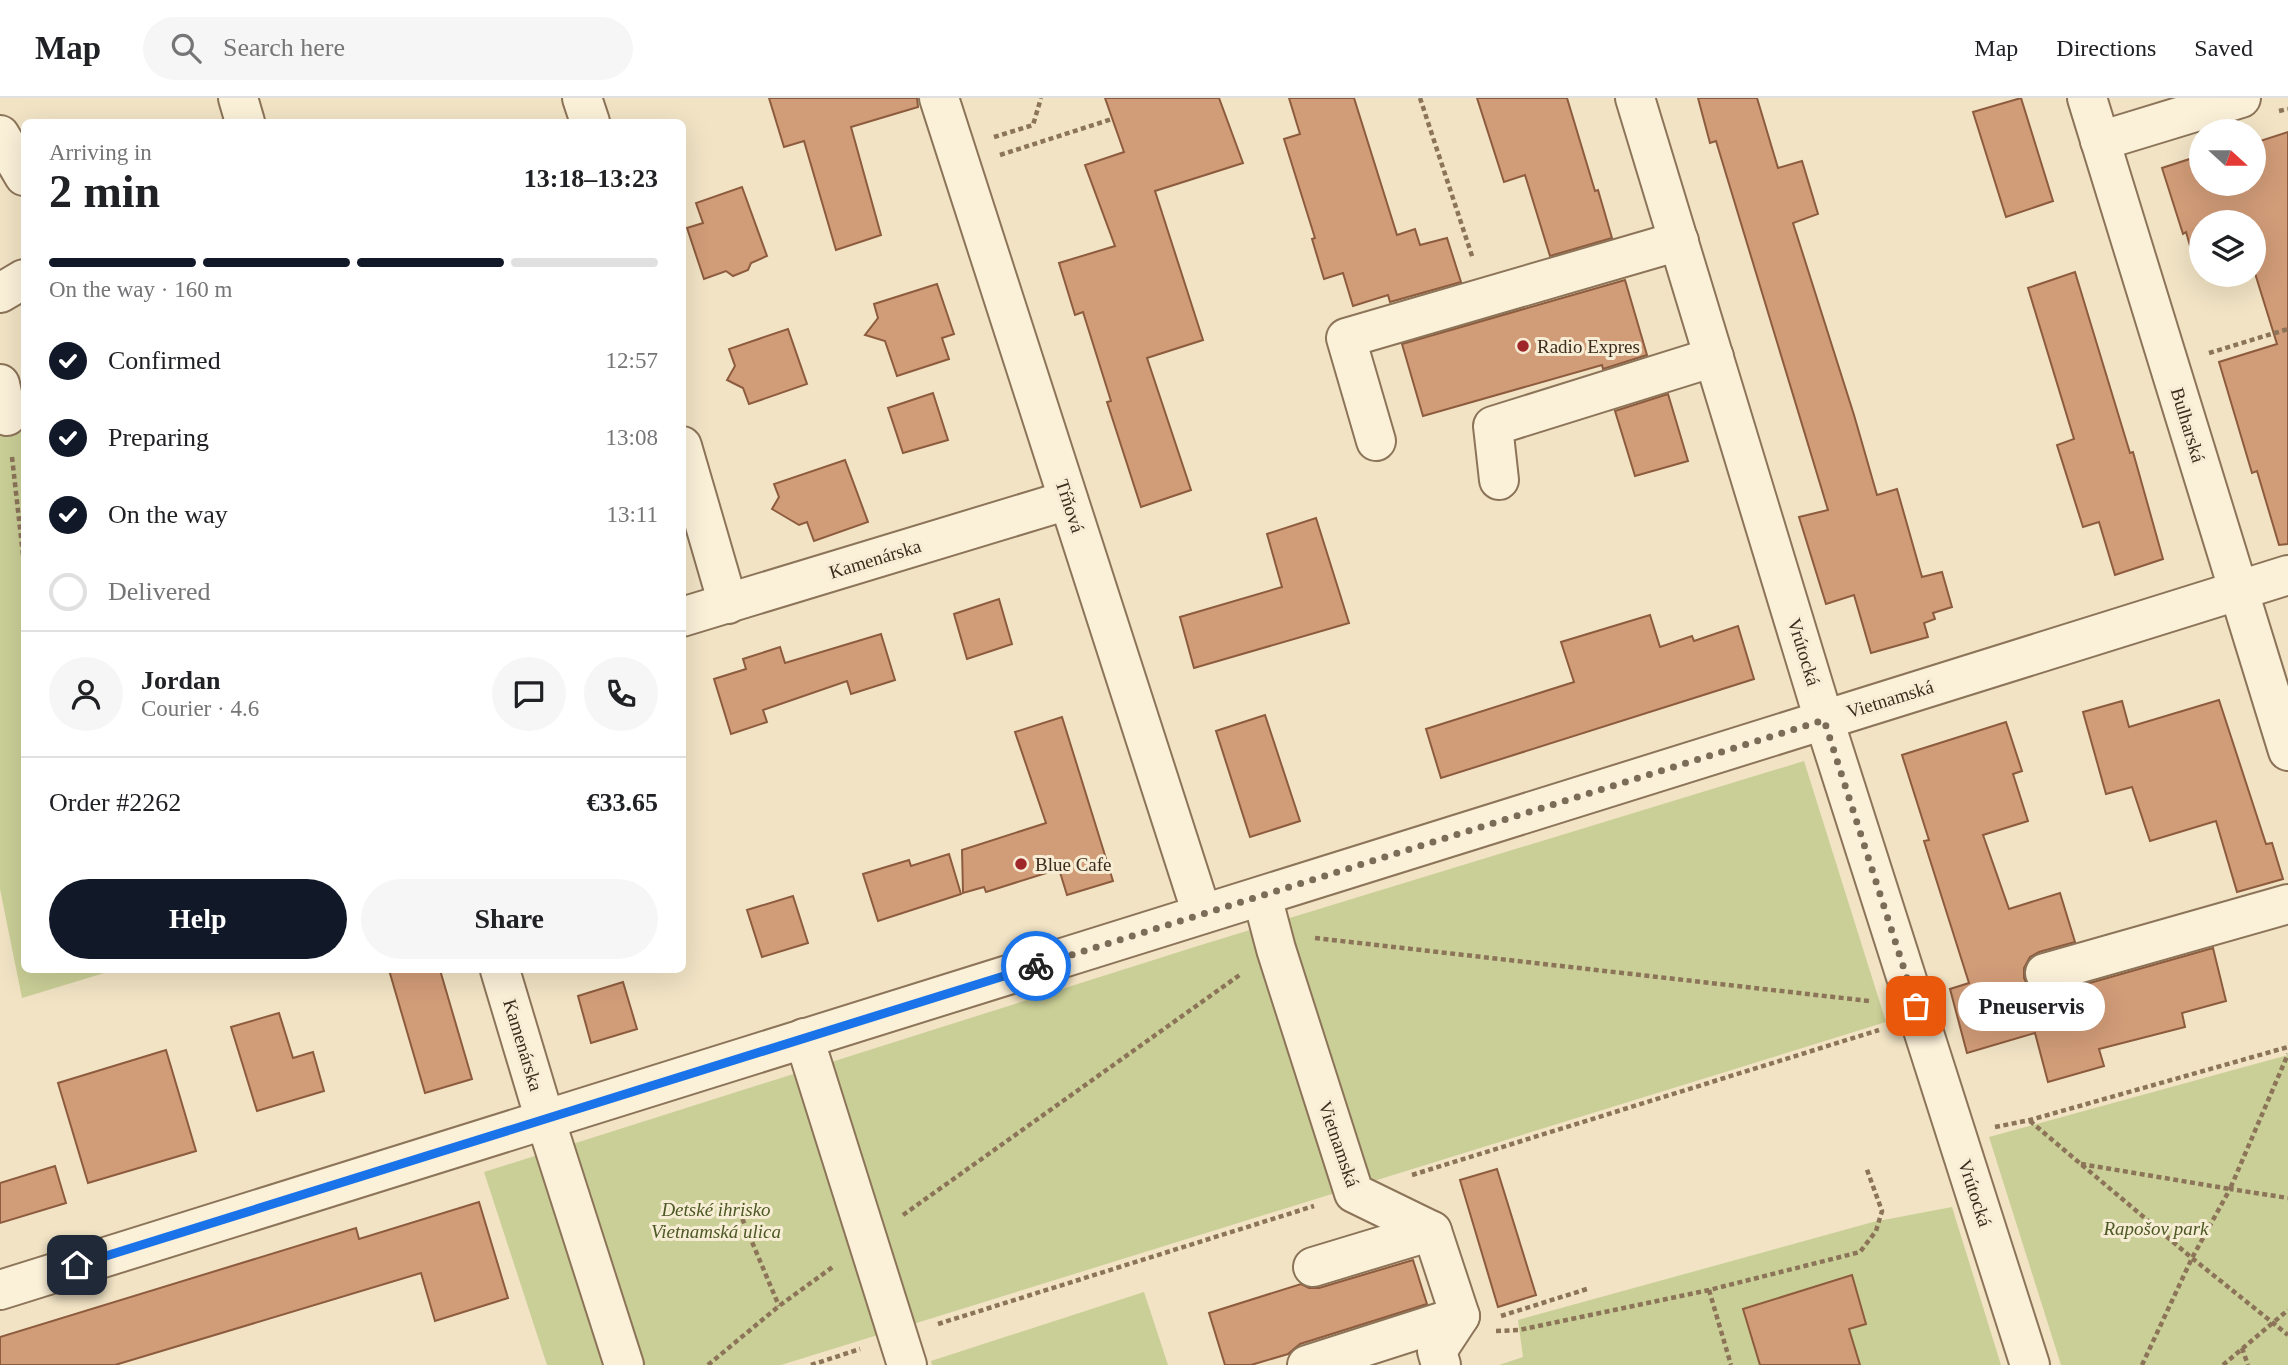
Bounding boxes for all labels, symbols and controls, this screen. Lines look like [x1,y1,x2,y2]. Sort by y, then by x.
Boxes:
search box [143,17,633,80]
icon: search [167,29,205,67]
text: Map [35,30,101,66]
text: Search here [223,33,345,62]
text: Map [1974,35,2018,61]
text: Directions [2056,35,2156,61]
text: Saved [2194,35,2253,61]
north arrow [2189,119,2266,196]
map controls [2189,119,2266,287]
text: Arriving in [49,140,152,165]
text: 13:18–13:23 [524,164,658,193]
text: 2 min [49,166,160,217]
button: layers [2189,210,2266,287]
text: On the way · 160 m [49,277,232,302]
place label: Radio Expres [1537,336,1640,357]
marker: Radio Expres [1515,338,1531,354]
icon: check [49,342,87,380]
text: Confirmed [108,346,221,375]
text: 12:57 [606,348,658,373]
street label: Bulharská [2167,385,2209,465]
icon: check [49,419,87,457]
text: Preparing [108,423,209,452]
text: 13:08 [606,425,658,450]
street label: Tŕňová [1052,477,1089,536]
icon: check [49,496,87,534]
text: On the way [108,500,228,529]
text: 13:11 [606,502,658,527]
street label: Kamenárska [827,535,924,583]
text: Delivered [108,577,211,606]
street label: Vrútocká [1784,616,1824,689]
button: person [49,657,123,731]
button: chat [492,657,566,731]
button: phone [584,657,658,731]
text: Jordan [141,666,220,695]
street label: Vietnamská [1844,676,1936,722]
text: Courier · 4.6 [141,696,259,721]
text: Order #2262 [49,788,181,817]
text: €33.65 [587,788,658,817]
place label: Blue Cafe [1035,854,1112,875]
marker: Blue Cafe [1013,856,1029,872]
button: Help [49,879,347,959]
button: Share [361,879,658,959]
courier [1001,931,1071,1001]
icon: bike [1017,947,1055,985]
pin [1886,976,1946,1036]
callout: Pneuservis [1958,982,2105,1030]
icon: bag [1897,987,1935,1025]
text: Pneuservis [1978,994,2085,1019]
street label: Kamenárska [499,997,547,1094]
street label: Vietnamská [1314,1098,1364,1190]
street label: Vrútocká [1954,1157,1996,1230]
park label: Detské ihrisko Vietnamská ulica [651,1199,781,1242]
park label: Rapošov park [2102,1218,2209,1239]
pin [47,1235,107,1295]
icon: home [58,1246,96,1284]

